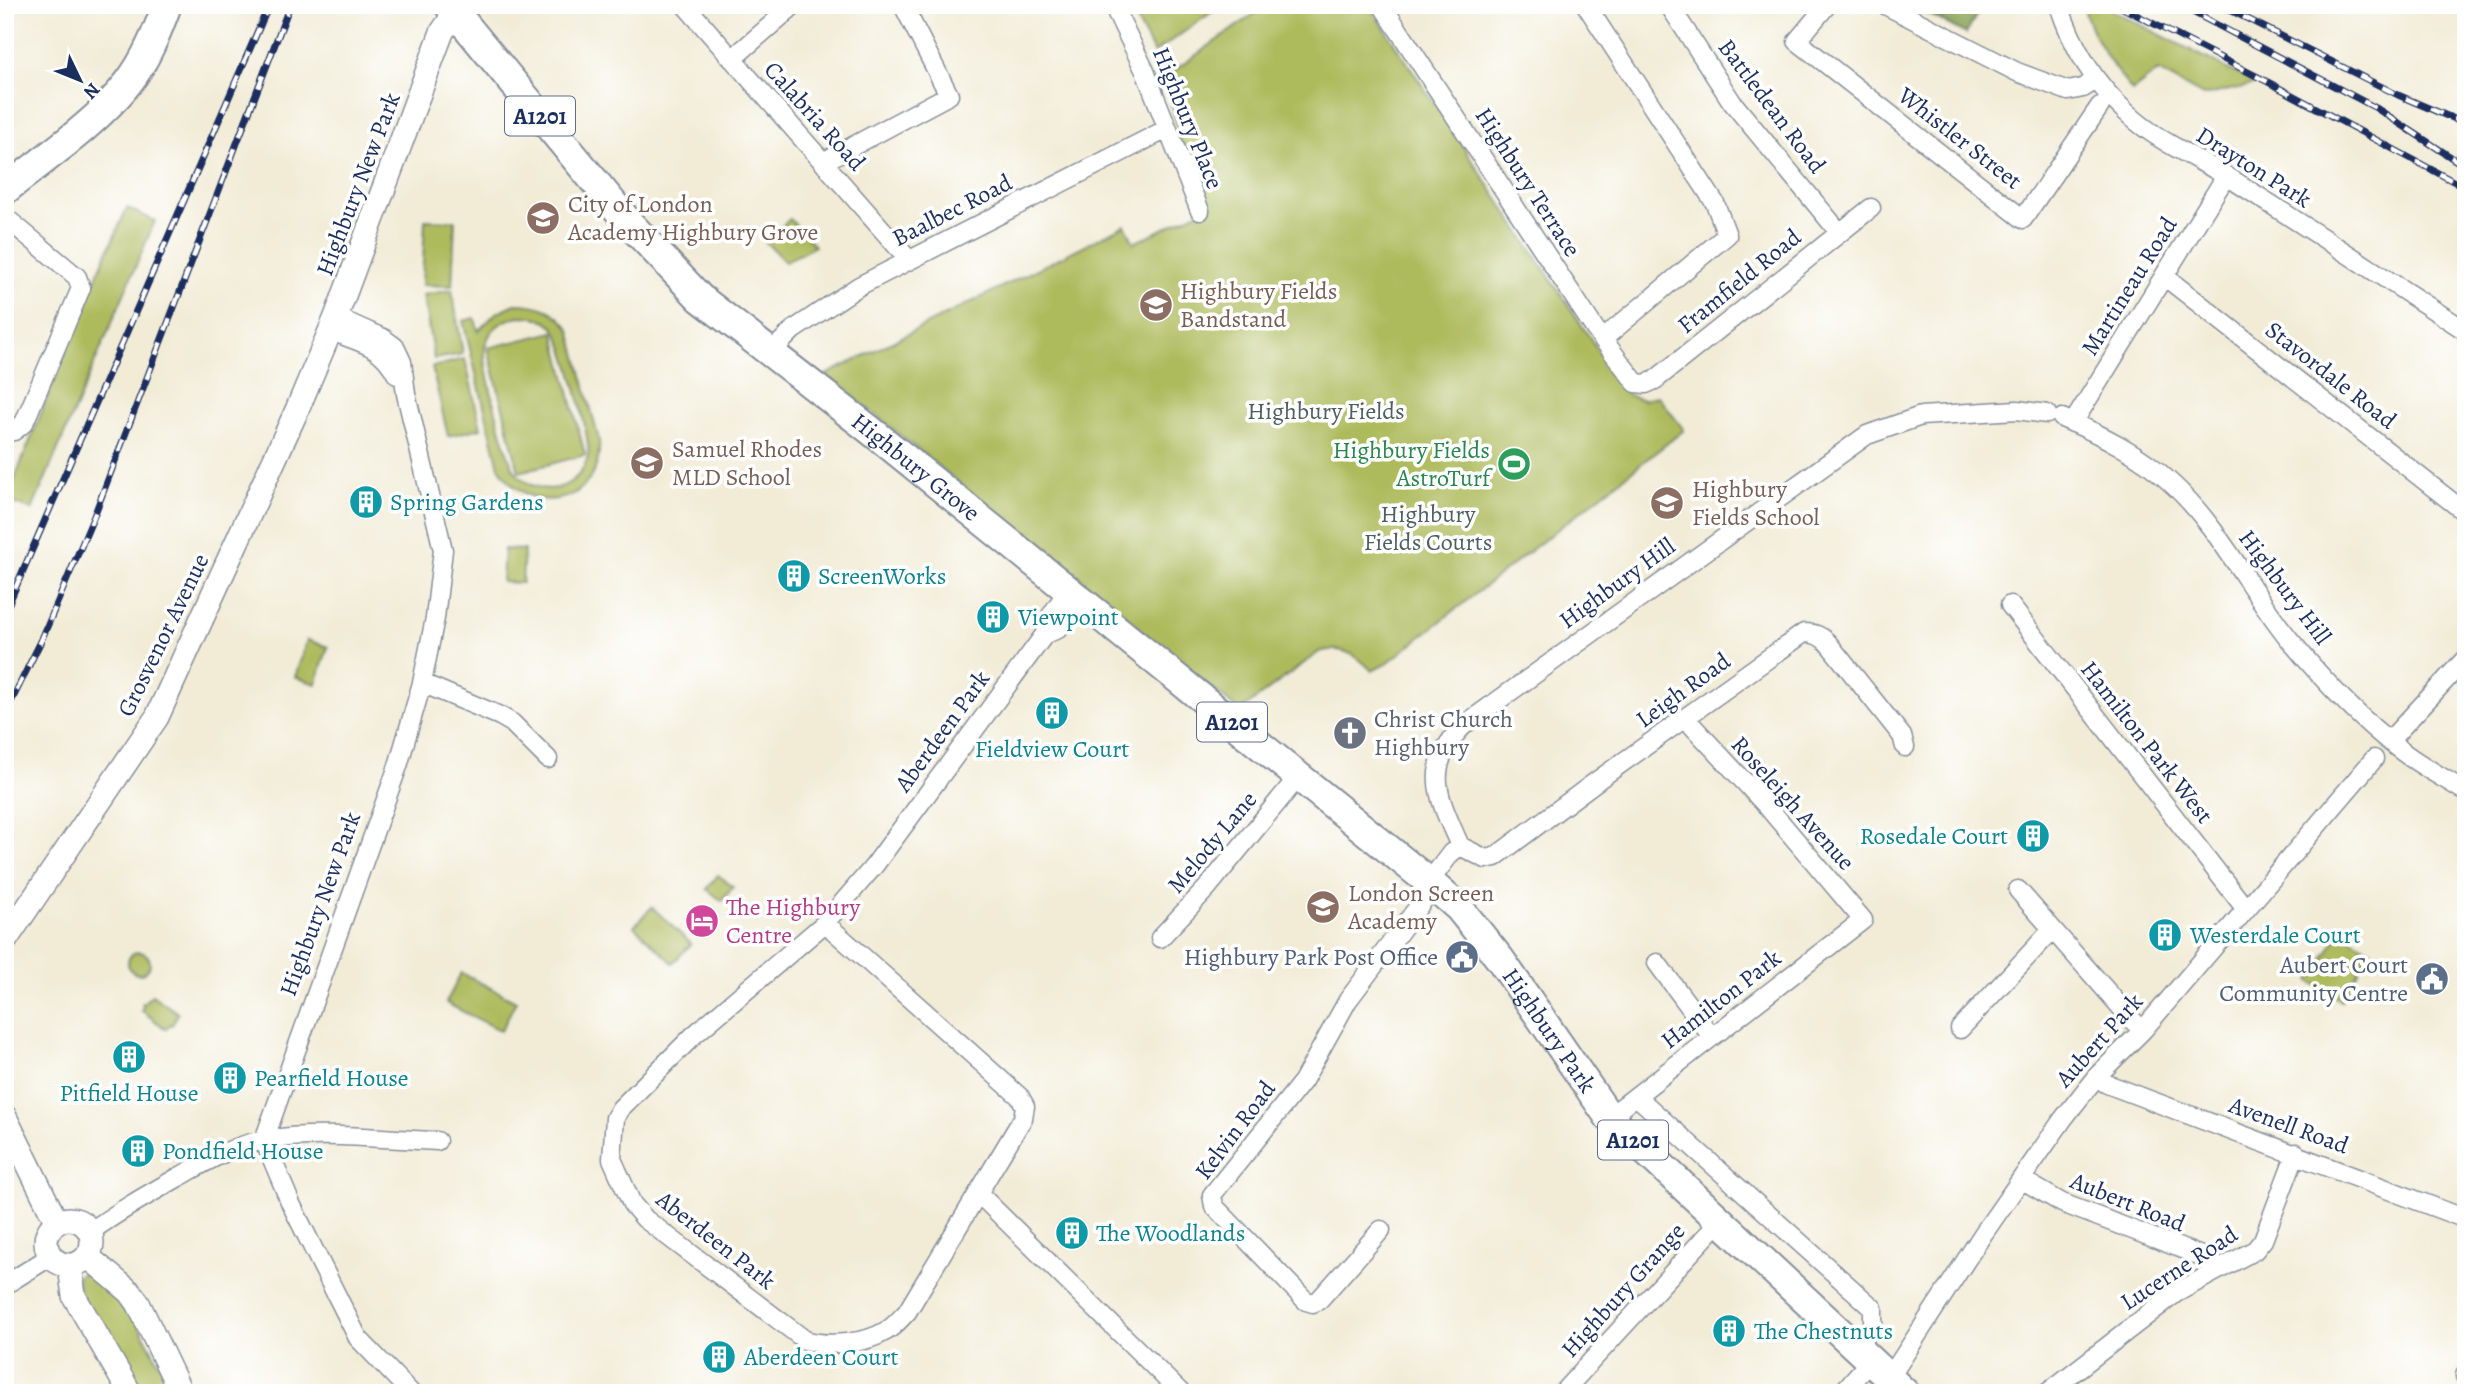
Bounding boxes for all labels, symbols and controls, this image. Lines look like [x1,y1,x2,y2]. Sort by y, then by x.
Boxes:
street label: Battledean Road [1711,32,1833,180]
street label: Highbury Place [1145,42,1231,194]
north arrow [46,46,116,116]
street label: Calabria Road [757,54,873,178]
text: N [77,77,106,105]
street label: Whistler Street [1891,79,2029,196]
street label: Highbury New Park [308,88,408,280]
road number: A1201 [505,97,575,136]
street label: Highbury Terrace [1468,101,1588,263]
street label: Drayton Park [2190,119,2318,215]
street label: Baalbec Road [887,166,1017,254]
place label: City of London Academy Highbury Grove [567,188,818,248]
school or university icon: City of London Academy Highbury Grove [524,199,562,237]
street label: Martineau Road [2074,210,2184,361]
street label: Framfield Road [1671,221,1808,341]
place label: Highbury Fields Bandstand [1180,275,1337,335]
school or university icon: Highbury Fields Bandstand [1137,286,1175,324]
street label: Stavordale Road [2259,314,2403,436]
park label: Highbury Fields [1247,395,1405,427]
street label: Highbury Grove [845,405,987,529]
place label: Samuel Rhodes MLD School [672,433,822,493]
place label: Highbury Fields AstroTurf [1333,434,1493,494]
school or university icon: Samuel Rhodes MLD School [628,444,666,482]
sports icon: Highbury Fields AstroTurf [1495,445,1533,483]
place label: Highbury Fields School [1692,473,1820,533]
building icon: Spring Gardens [347,483,385,521]
school or university icon: Highbury Fields School [1648,484,1686,522]
place label: Spring Gardens [390,486,544,518]
park label: Highbury Fields Courts [1364,498,1492,558]
street label: Highbury Hill [2231,523,2339,651]
street label: Highbury Hill [1553,530,1682,636]
street label: Grosvenor Avenue [110,548,216,722]
building icon: ScreenWorks [775,557,813,595]
place label: ScreenWorks [818,560,946,592]
building icon: Viewpoint [974,598,1012,636]
place label: Viewpoint [1017,601,1119,633]
street label: Leigh Road [1629,645,1737,735]
street label: Hamilton Park West [2073,654,2221,830]
street label: Aberdeen Park [887,664,997,799]
building icon: Fieldview Court [1033,694,1071,732]
road number: A1201 [1197,702,1267,742]
place label: Christ Church Highbury [1374,703,1513,763]
church icon: Christ Church Highbury [1331,714,1369,752]
street label: Roseleigh Avenue [1724,729,1862,877]
place label: Fieldview Court [975,733,1129,765]
street label: Melody Lane [1160,784,1264,900]
street label: Highbury New Park [272,807,368,1001]
building icon: Rosedale Court [2014,817,2052,855]
place label: Rosedale Court [1860,820,2008,852]
place label: London Screen Academy [1347,877,1494,937]
school or university icon: London Screen Academy [1304,888,1342,926]
place label: The Highbury Centre [726,891,860,951]
hotel icon: The Highbury Centre [683,902,721,940]
building icon: Westerdale Court [2146,916,2184,954]
place label: Westerdale Court [2189,919,2361,951]
public building icon: Highbury Park Post Office [1443,938,1481,976]
place label: Highbury Park Post Office [1184,941,1438,973]
street label: Hamilton Park [1654,942,1788,1056]
place label: Aubert Court Community Centre [2219,949,2408,1009]
public building icon: Aubert Court Community Centre [2413,960,2451,998]
street label: Highbury Park [1495,962,1604,1099]
street label: Aubert Park [2048,986,2150,1095]
building icon: Pitfield House [110,1038,148,1076]
building icon: Pearfield House [211,1059,249,1097]
place label: Pearfield House [254,1062,409,1094]
street label: Kelvin Road [1187,1074,1283,1186]
place label: Pitfield House [60,1077,198,1109]
street label: Avenell Road [2224,1088,2353,1161]
road number: A1201 [1598,1120,1668,1160]
building icon: Pondfield House [119,1132,157,1170]
place label: Pondfield House [162,1135,323,1167]
street label: Aubert Road [2065,1164,2190,1240]
street label: Aberdeen Park [649,1183,782,1297]
building icon: The Woodlands [1053,1214,1091,1252]
street label: Highbury Grange [1554,1216,1692,1364]
place label: The Woodlands [1096,1217,1245,1249]
street label: Lucerne Road [2114,1218,2244,1318]
building icon: The Chestnuts [1710,1312,1748,1350]
place label: The Chestnuts [1754,1315,1893,1347]
building icon: Aberdeen Court [700,1338,738,1376]
place label: Aberdeen Court [743,1341,898,1373]

